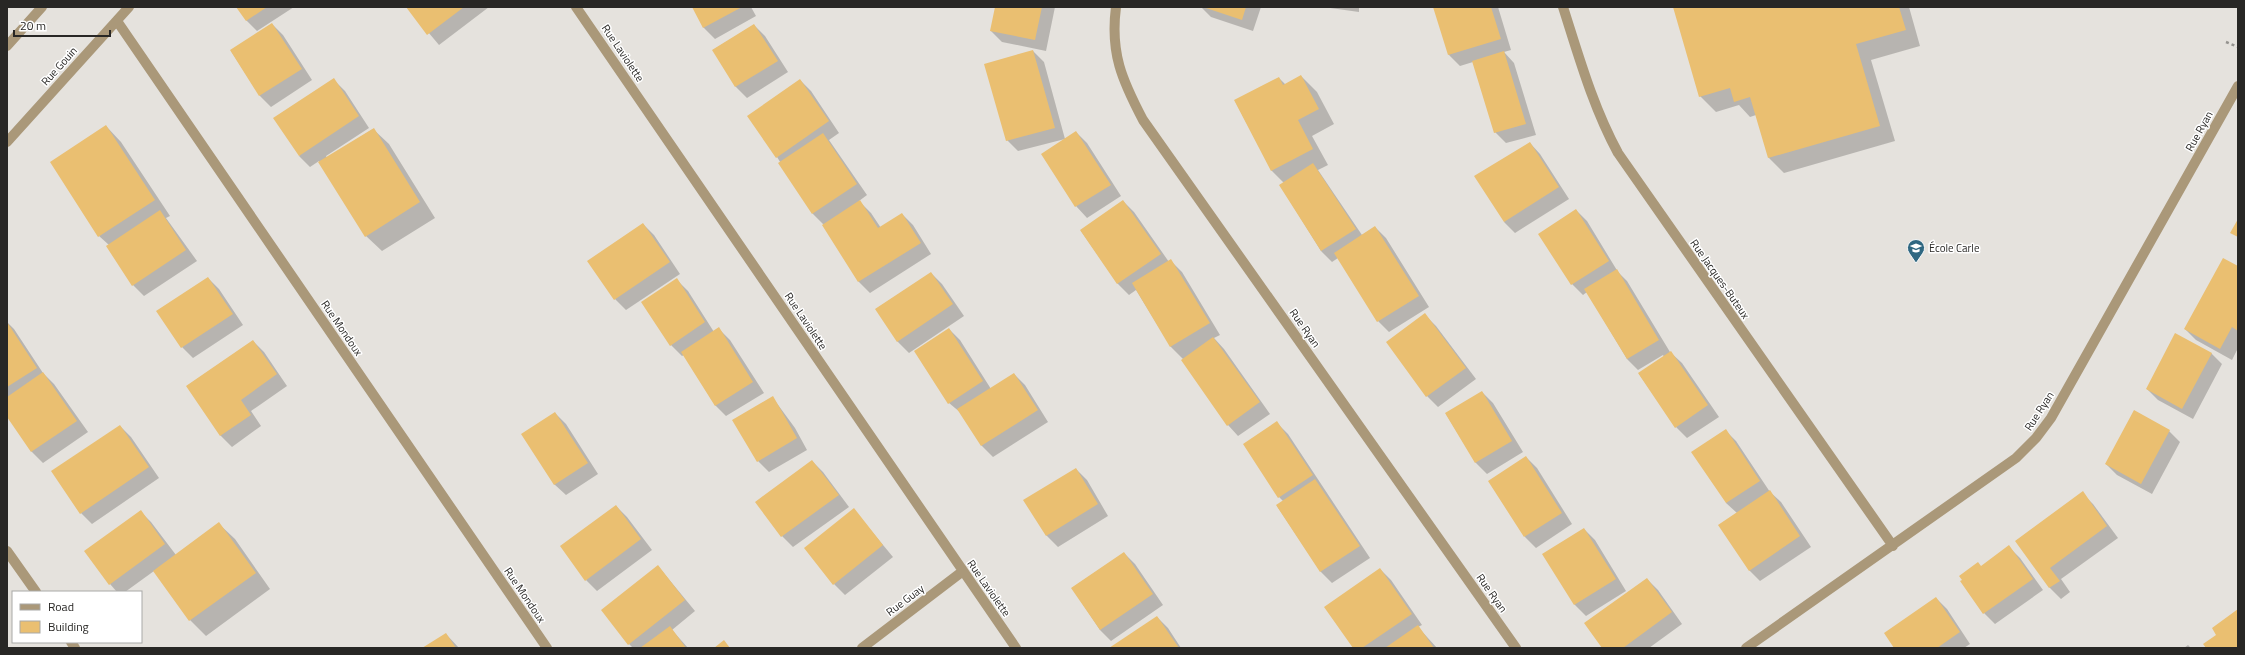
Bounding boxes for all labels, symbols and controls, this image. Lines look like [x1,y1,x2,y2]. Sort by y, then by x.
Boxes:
scale bar [14,12,110,38]
text: 20 m [20,16,46,35]
street label: Rue Laviolette [598,21,648,85]
street label: Rue Gouin [37,43,81,89]
street label: Rue Ryan [2181,108,2217,154]
street label: Rue Jacques-Buteux [1687,236,1753,322]
school or university icon: École Carle [1906,238,1926,263]
place label: École Carle [1929,240,1980,256]
street label: Rue Laviolette [781,289,831,353]
street label: Rue Mondoux [317,297,367,359]
street label: Rue Ryan [1286,305,1324,351]
street label: Rue Ryan [2020,388,2058,434]
street label: Rue Laviolette [963,556,1015,620]
street label: Rue Mondoux [500,564,550,626]
street label: Rue Ryan [1473,570,1511,616]
street label: Rue Guay [883,580,928,620]
legend [12,591,142,643]
text: Road [48,597,74,616]
text: Building [48,617,89,636]

